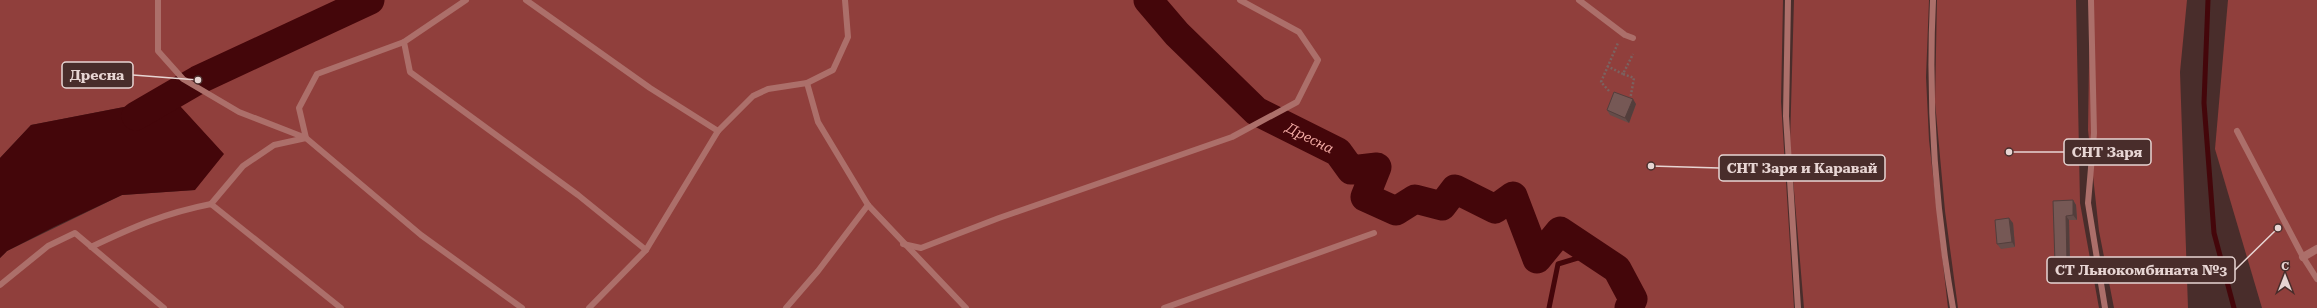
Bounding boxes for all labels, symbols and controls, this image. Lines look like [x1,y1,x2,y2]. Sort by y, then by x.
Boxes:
callout: Дресна [62,62,133,88]
text: Дресна [70,67,125,83]
water label: Дресна [1282,119,1336,156]
callout: СНТ Заря [2064,139,2151,165]
text: СНТ Заря [2072,144,2143,160]
callout: СНТ Заря и Каравай [1719,155,1885,181]
text: СНТ Заря и Каравай [1727,160,1878,176]
north arrow [2265,256,2305,296]
callout: СТ Льнокомбината №3 [2047,257,2235,283]
text: С [2281,260,2289,273]
text: СТ Льнокомбината №3 [2055,262,2227,278]

